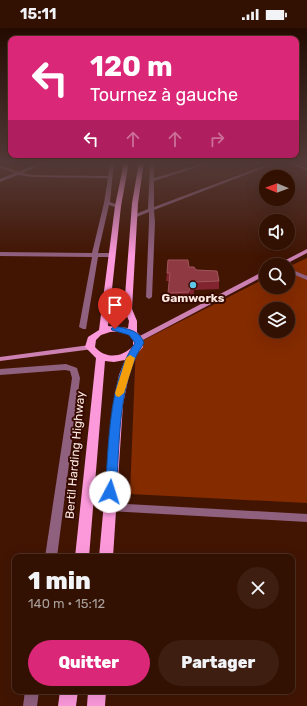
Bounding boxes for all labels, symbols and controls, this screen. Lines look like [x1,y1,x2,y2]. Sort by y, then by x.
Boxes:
text: 15:11 [20,5,56,23]
text: 120 m [90,50,173,83]
icon: left [24,52,76,104]
text: Tournez à gauche [90,84,238,106]
icon: left [80,128,102,150]
icon: ahead [122,128,144,150]
icon: ahead [164,128,186,150]
icon: right [206,128,228,150]
north arrow [259,170,295,206]
map controls [259,170,295,338]
button: sound [259,214,295,250]
button: search [259,258,295,294]
marker: Gamworks [188,280,198,290]
pin [98,288,132,329]
place label: Gamworks [162,291,225,305]
icon: arrive [104,294,126,316]
button: layers [259,302,295,338]
street label: Bertil Harding Highway [62,390,88,519]
position arrow [89,471,131,513]
text: 1 min [28,567,91,595]
button: close [237,567,279,609]
text: 140 m · 15:12 [28,596,105,611]
button: Quitter [28,640,150,686]
button: Partager [158,640,279,686]

